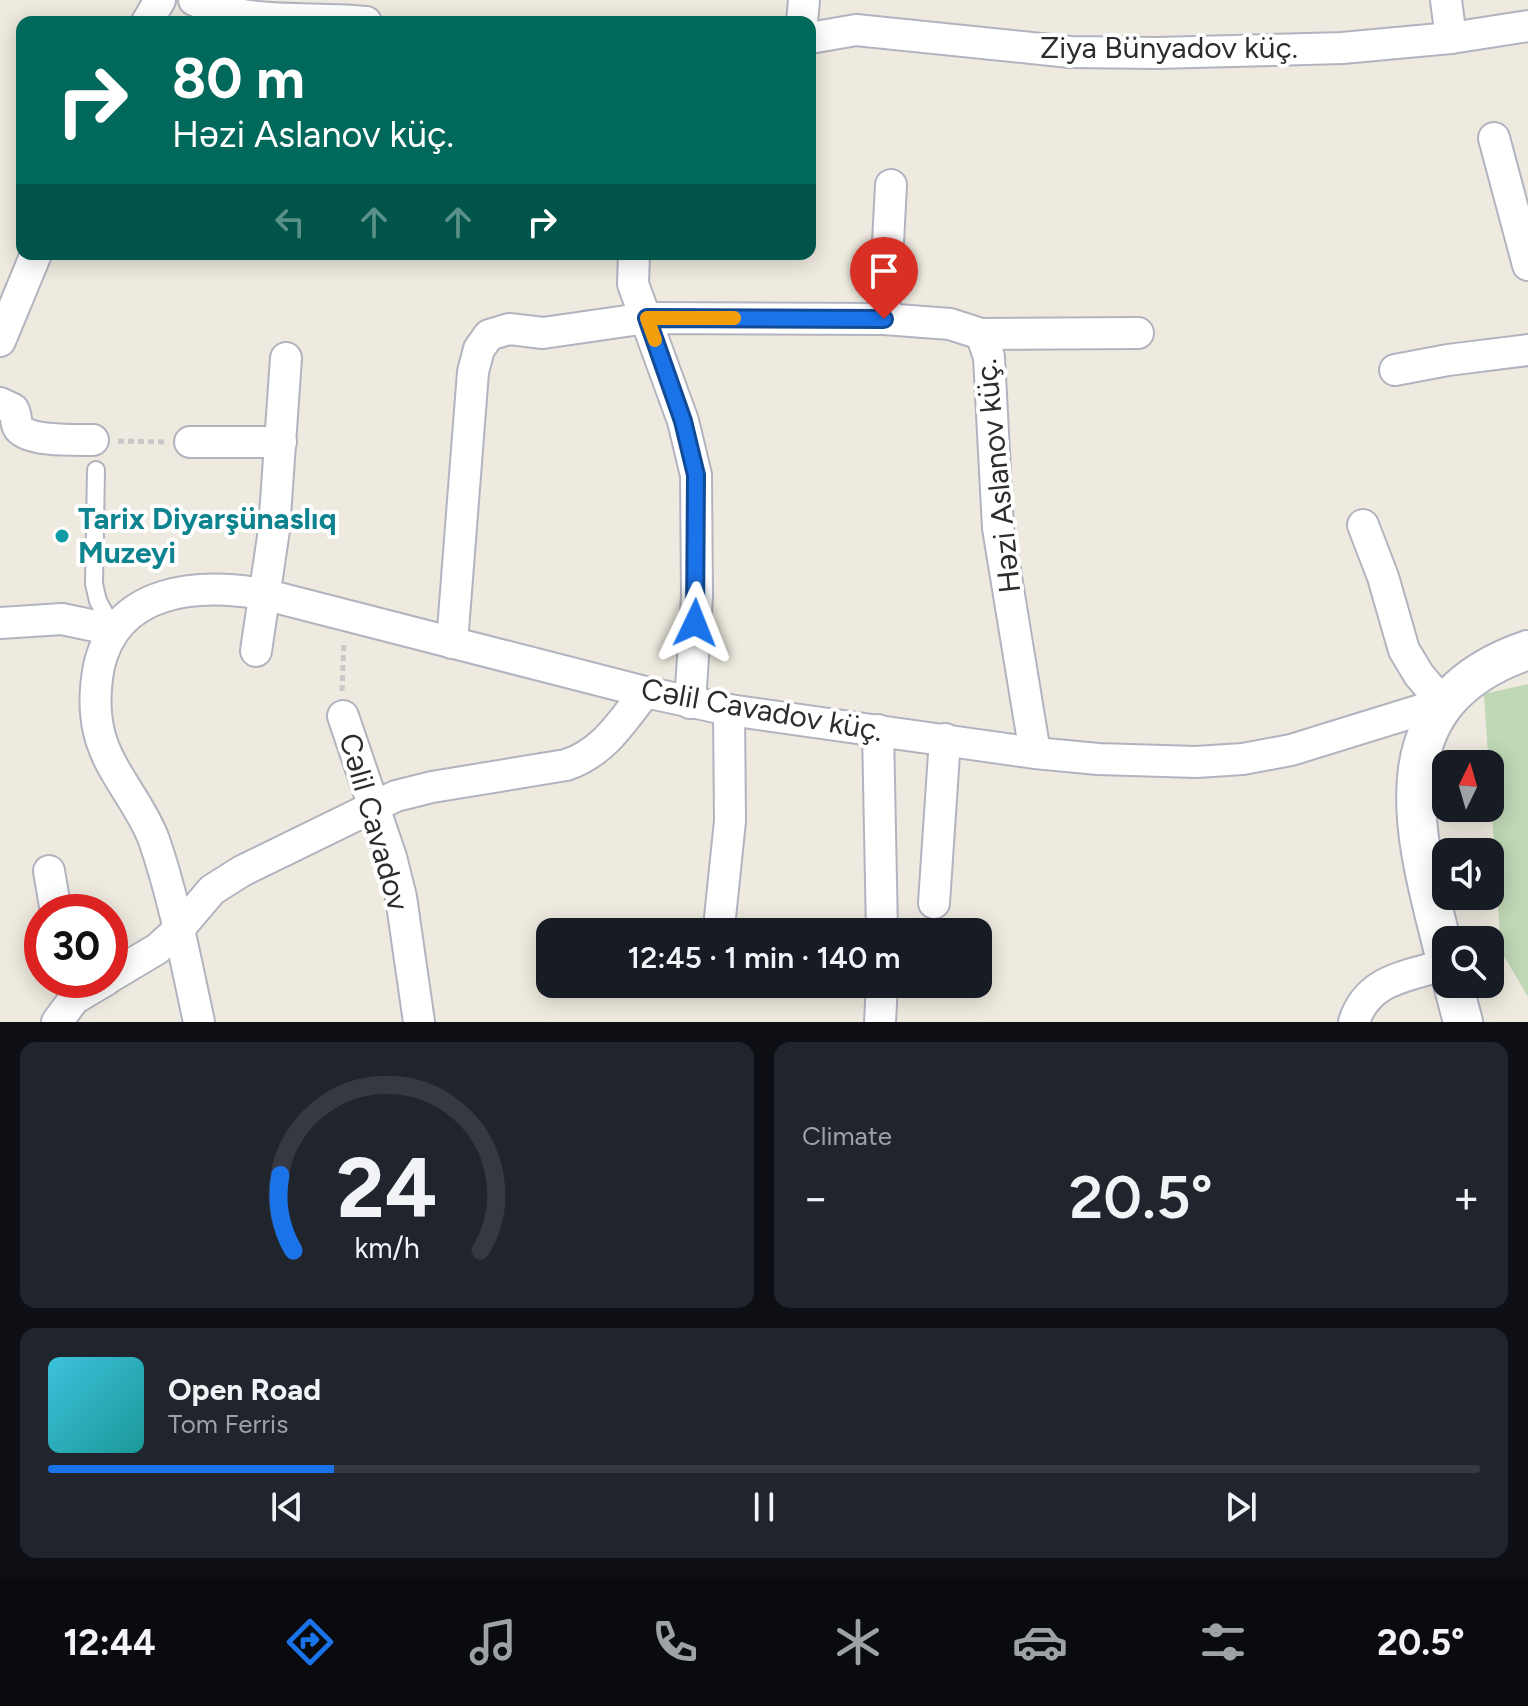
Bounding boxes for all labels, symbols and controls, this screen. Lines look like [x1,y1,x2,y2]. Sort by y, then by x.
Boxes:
street label: Ziya Bünyadov küç. [1040,29,1298,66]
text: 80 m [172,45,305,112]
icon: right [40,48,144,152]
text: Həzi Aslanov küç. [172,113,454,156]
icon: left [268,200,312,244]
icon: ahead [352,200,396,244]
icon: ahead [436,200,480,244]
icon: right [520,200,564,244]
pin [850,237,918,319]
icon: arrive [862,249,906,293]
street label: Həzi Aslanov küç. [967,357,1028,595]
place label: Tarix Diyarşünaslıq Muzeyi [78,500,336,571]
marker: Tarix Diyarşünaslıq Muzeyi [53,527,71,545]
position arrow [653,581,737,665]
street label: Cəlil Cavadov küç. [638,670,886,749]
street label: Cəlil Cavadov [331,729,418,915]
north arrow [1432,750,1504,822]
map controls [1432,750,1504,998]
button: sound [1432,838,1504,910]
speed limit sign: 30 [24,894,128,998]
button: search [1432,926,1504,998]
text: 12:45 · 1 min · 140 m [628,939,900,976]
text: Climate [802,1120,892,1152]
text: 24 [337,1138,437,1238]
text: 20.5° [1069,1161,1213,1233]
text: − [802,1171,829,1224]
text: + [1453,1171,1480,1224]
text: km/h [354,1231,420,1265]
text: Open Road [168,1371,321,1408]
text: Tom Ferris [168,1408,288,1440]
icon: previous [265,1485,309,1529]
icon: pause [742,1485,786,1529]
icon: next [1219,1485,1263,1529]
icon: directions [282,1614,338,1670]
icon: music [465,1614,521,1670]
icon: phone [647,1614,703,1670]
icon: climate [830,1614,886,1670]
icon: car [1012,1614,1068,1670]
icon: filters [1195,1614,1251,1670]
text: 12:44 [63,1621,156,1664]
text: 20.5° [1377,1621,1465,1664]

